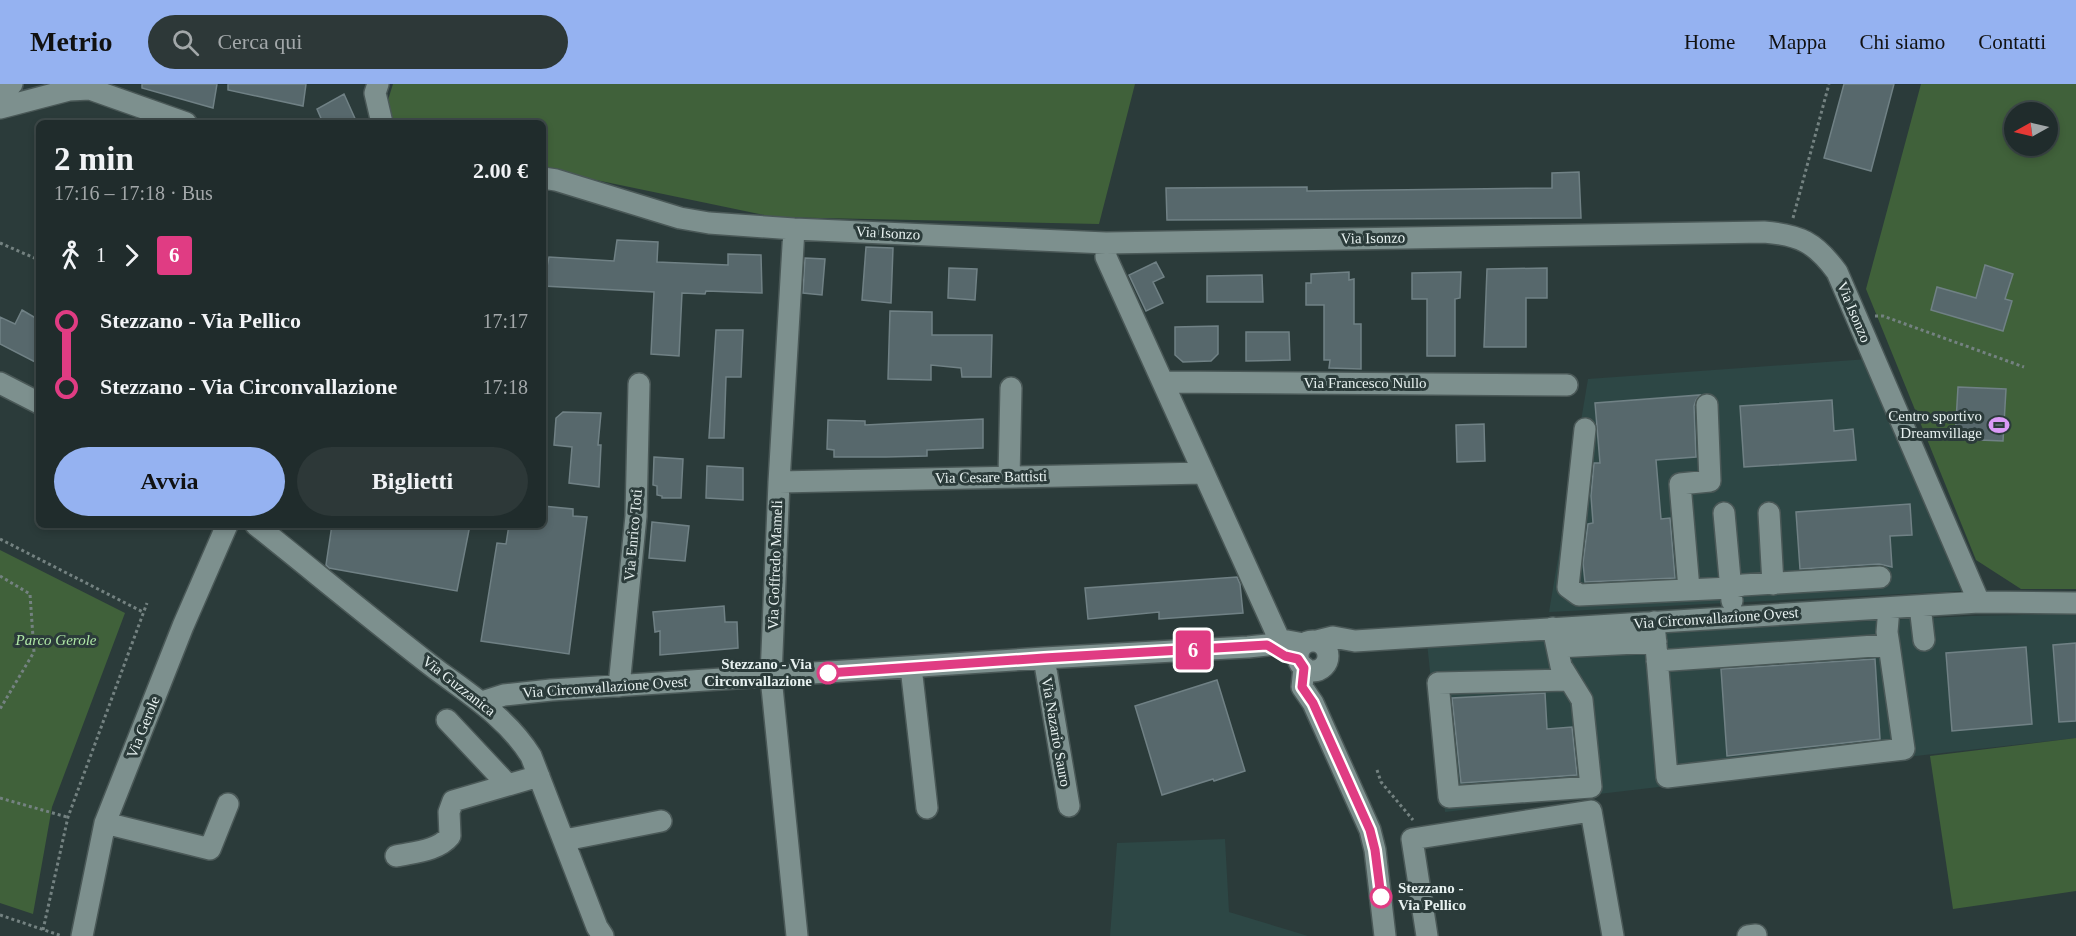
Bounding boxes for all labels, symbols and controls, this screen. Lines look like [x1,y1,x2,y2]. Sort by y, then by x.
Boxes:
search box [148,15,568,69]
text: Metrio [30,26,112,57]
icon: search [169,26,202,59]
text: Cerca qui [217,29,302,54]
text: Home [1684,30,1735,54]
text: Mappa [1768,30,1827,54]
text: Chi siamo [1860,30,1945,54]
text: Contatti [1978,30,2046,54]
north arrow [2004,102,2058,156]
map controls [2004,102,2058,156]
text: 2 min [54,141,134,177]
text: 2.00 € [473,158,528,183]
text: 17:16 – 17:18 · Bus [54,182,213,204]
street label: Via Isonzo [855,223,921,243]
street label: Via Isonzo [1341,229,1405,247]
icon: walk [54,239,87,272]
icon: forward [115,239,148,272]
text: 6 [169,243,180,267]
text: 1 [96,244,106,266]
street label: Via Isonzo [1834,279,1874,345]
text: Stezzano - Via Pellico [100,308,301,333]
text: 17:17 [482,310,528,332]
text: Stezzano - Via Circonvallazione [100,374,397,399]
street label: Via Francesco Nullo [1303,375,1427,391]
text: 17:18 [482,376,528,398]
place label: Centro sportivo Dreamvillage [1888,408,1982,441]
sports icon: Centro sportivo Dreamvillage [1987,413,2011,437]
button: Avvia [54,447,285,516]
button: Biglietti [297,447,528,516]
street label: Via Cesare Battisti [935,468,1047,486]
street label: Via Enrico Toti [621,489,645,581]
street label: Via Goffredo Mameli [765,500,785,630]
street label: Via Circonvallazione Ovest [1633,604,1800,632]
line badge: 6 [1174,630,1212,670]
park label: Parco Gerole [15,632,97,648]
text: 6 [1188,638,1198,662]
street label: Via Guzzanica [419,653,499,720]
place label: Stezzano - Via Circonvallazione [704,656,812,689]
marker: Stezzano - Via Circonvallazione [817,662,839,684]
street label: Via Circonvallazione Ovest [522,673,689,701]
street label: Via Nazario Sauro [1039,676,1073,788]
street label: Via Gerole [123,693,163,760]
place label: Stezzano - Via Pellico [1398,880,1466,913]
marker: Stezzano - Via Pellico [1370,886,1392,908]

